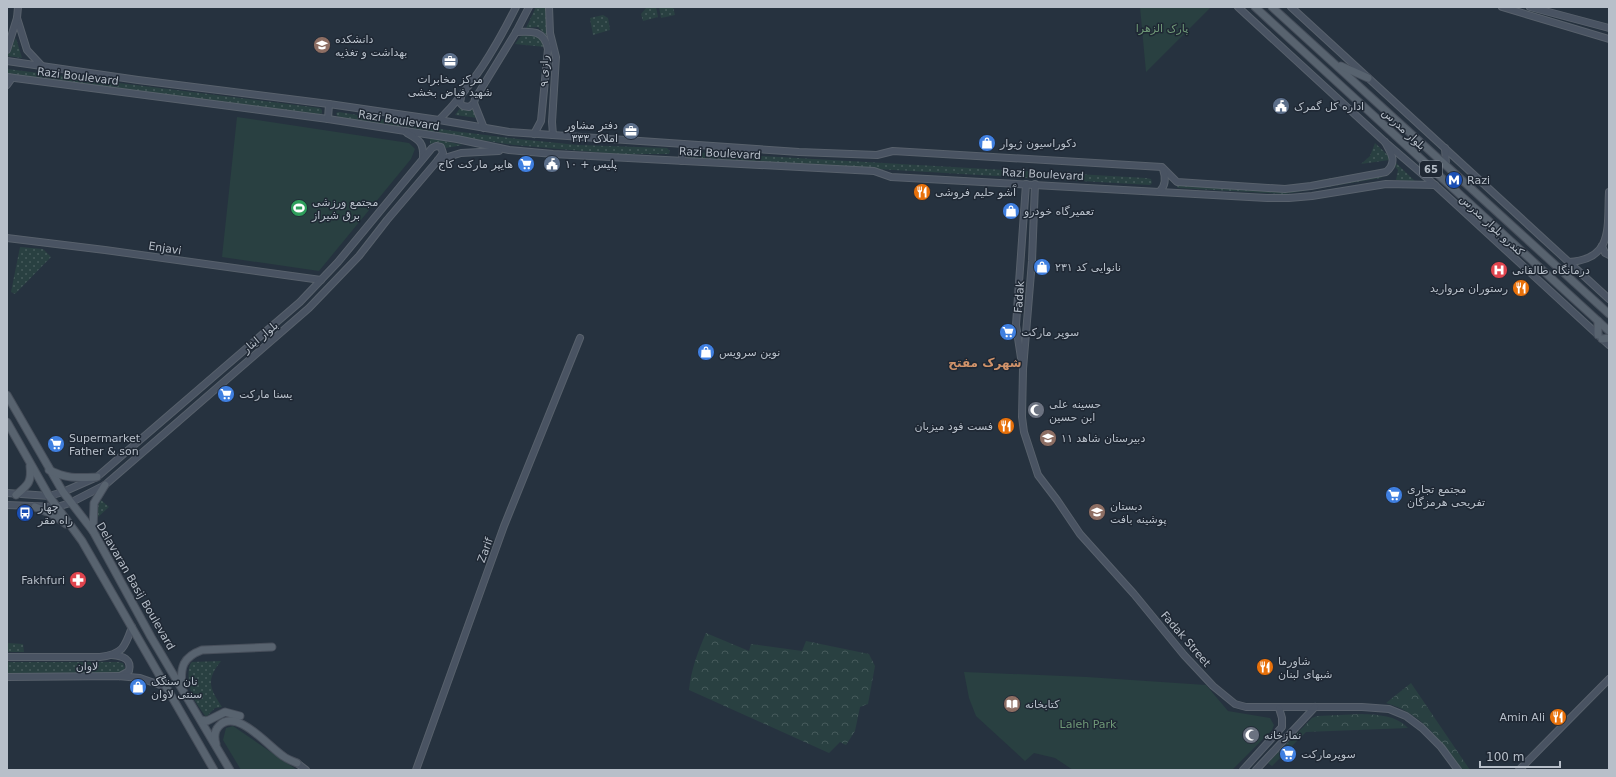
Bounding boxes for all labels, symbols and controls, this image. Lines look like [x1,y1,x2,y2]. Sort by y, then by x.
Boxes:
park label: پارک الزهرا [1136,22,1188,35]
place label: دانشکده بهداشت و تغذیه [335,33,407,59]
school or university icon: دانشکده بهداشت و تغذیه [312,35,332,55]
office icon: مرکز مخابرات شهید فیاض بخشی [440,51,460,71]
street label: رازی ۹ [538,55,551,87]
street label: Razi Boulevard [36,65,119,88]
place label: مرکز مخابرات شهید فیاض بخشی [408,73,492,99]
public building icon: اداره کل گمرک [1271,96,1291,116]
place label: اداره کل گمرک [1294,100,1364,113]
street label: بلوار مدرس [1379,106,1428,153]
street label: Razi Boulevard [357,108,440,133]
place label: دفتر مشاور املاک ۳۳۳ [564,119,618,145]
office icon: دفتر مشاور املاک ۳۳۳ [621,121,641,141]
shop icon: دکوراسیون ژیوار [977,133,997,153]
place label: دکوراسیون ژیوار [999,137,1077,150]
street label: Razi Boulevard [679,145,761,162]
supermarket icon: هایپر مارکت کاج [516,154,536,174]
public building icon: پلیس + ۱۰ [542,154,562,174]
place label: هایپر مارکت کاج [438,158,513,171]
place label: پلیس + ۱۰ [565,158,617,171]
road number: 65 [1420,161,1442,177]
street label: Razi Boulevard [1002,166,1084,183]
metro station icon: Razi [1444,170,1464,190]
place label: Razi [1467,174,1490,187]
restaurant icon: آَشو حلیم فروشی [912,182,932,202]
place label: آَشو حلیم فروشی [935,184,1017,199]
street label: کندرو بلوار مدرس [1457,192,1527,259]
place label: مجتمع ورزشی برق شیراز [311,196,378,222]
sports icon: مجتمع ورزشی برق شیراز [289,198,309,218]
shop icon: تعمیرگاه خودرو [1001,201,1021,221]
place label: تعمیرگاه خودرو [1023,205,1094,218]
street label: Enjavi [147,239,182,258]
shop icon: نانوایی کد ۲۳۱ [1032,257,1052,277]
hospital icon: درمانگاه طالقانی [1489,260,1509,280]
place label: نانوایی کد ۲۳۱ [1055,261,1121,274]
place label: درمانگاه طالقانی [1512,264,1590,277]
restaurant icon: رستوران مروارید [1511,278,1531,298]
street label: Fadak [1012,280,1027,314]
place label: رستوران مروارید [1430,282,1508,295]
street label: بلوار ایثار [239,319,281,357]
supermarket icon: سوپر مارکت [998,322,1018,342]
place label: سوپر مارکت [1021,326,1079,339]
shop icon: نوین سرویس [696,342,716,362]
place label: نوین سرویس [719,346,780,359]
district label: شهرک مفتح [948,356,1022,370]
supermarket icon: یسنا مارکت [216,384,236,404]
place label: یسنا مارکت [239,388,293,401]
place label: حسینه علی ابن حسین [1049,398,1101,424]
mosque icon: حسینه علی ابن حسین [1026,400,1046,420]
restaurant icon: فست فود میزبان [996,416,1016,436]
place label: فست فود میزبان [915,420,993,433]
school or university icon: دبیرستان شاهد ۱۱ [1038,428,1058,448]
place label: Supermarket Father & son [69,432,141,458]
place label: دبیرستان شاهد ۱۱ [1061,432,1145,445]
supermarket icon: Supermarket Father & son [46,434,66,454]
place label: مجتمع تجاری تفریحی هرمزگان [1407,483,1485,509]
supermarket icon: مجتمع تجاری تفریحی هرمزگان [1384,485,1404,505]
place label: دبستان پوشینه بافت [1110,500,1166,526]
place label: چهار راه مقر‍ [37,501,73,527]
school or university icon: دبستان پوشینه بافت [1087,502,1107,522]
bus stop icon: چهار راه مقر‍ [15,503,35,523]
street label: Delavaran Basij Boulevard [94,520,178,652]
street label: Zarif [475,535,496,564]
pharmacy icon: Fakhfuri [68,570,88,590]
place label: Fakhfuri [21,574,65,587]
street label: Fadak Street [1158,609,1214,670]
place label: شاورما شبهای لبنان [1278,655,1332,681]
restaurant icon: شاورما شبهای لبنان [1255,657,1275,677]
street label: لاوان [76,660,98,673]
place label: نان سنگک سنتی لاوان [151,675,202,701]
shop icon: نان سنگک سنتی لاوان [128,677,148,697]
library icon: کتابخانه [1002,694,1022,714]
place label: کتابخانه [1025,698,1060,711]
restaurant icon: Amin Ali [1548,707,1568,727]
place label: Amin Ali [1500,711,1545,724]
park label: Laleh Park [1060,718,1117,731]
mosque icon: نمازخانه [1241,725,1261,745]
place label: نمازخانه [1264,729,1301,742]
scale bar [1480,743,1560,769]
supermarket icon: سوپرمارکت [1278,744,1298,764]
place label: سوپرمارکت [1301,748,1356,761]
text: 100 m [1486,750,1524,764]

